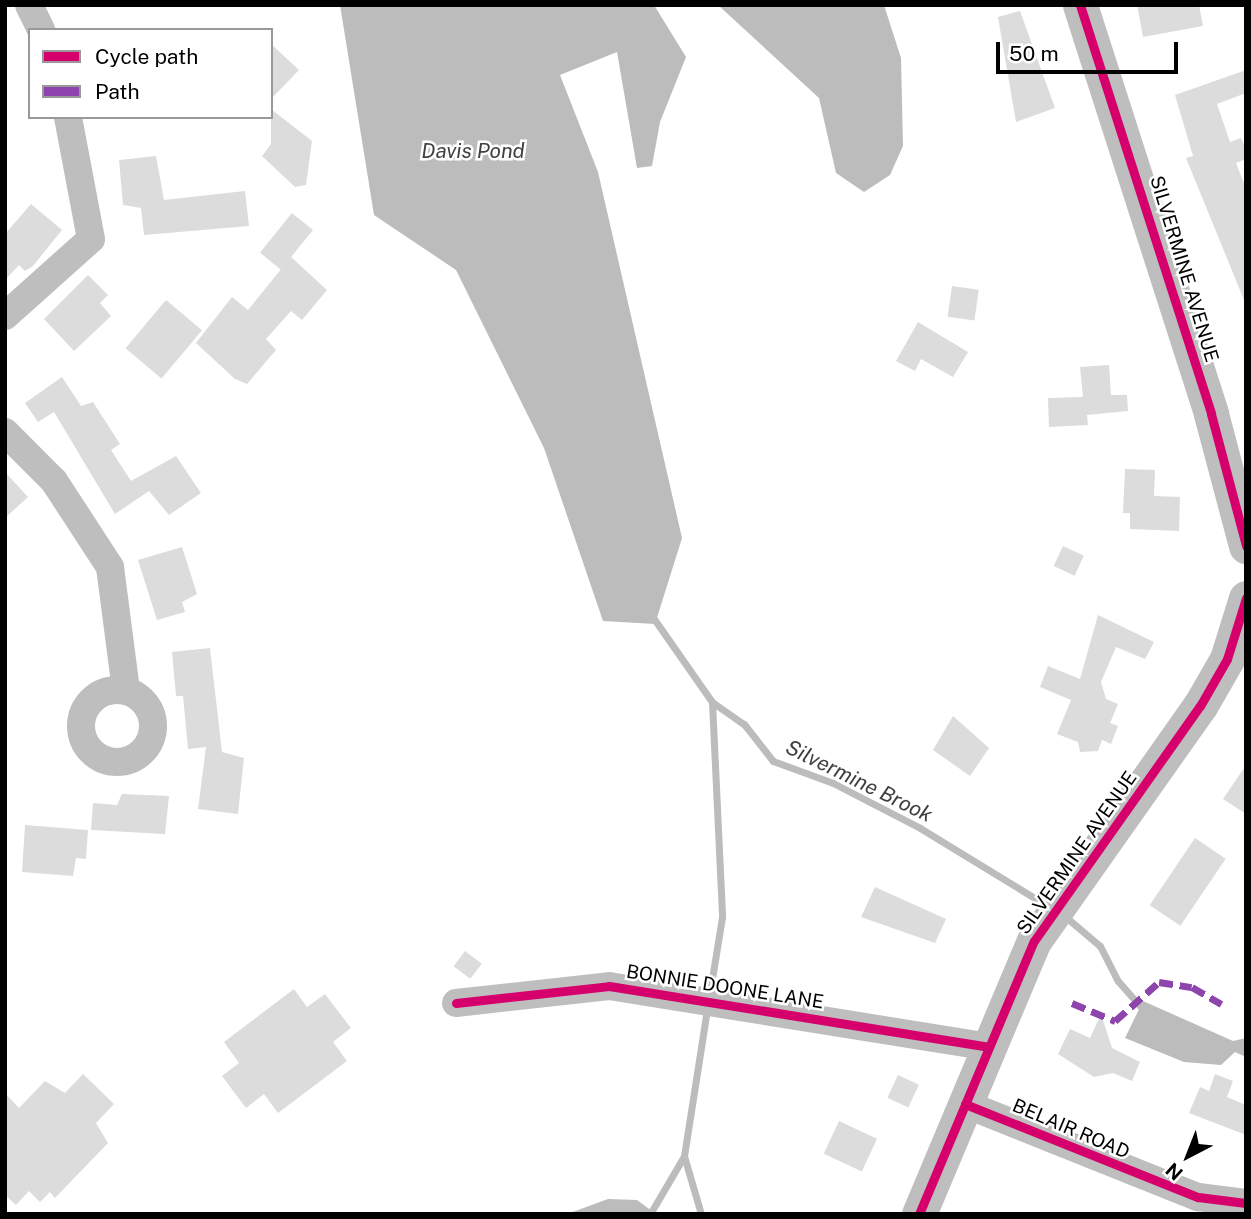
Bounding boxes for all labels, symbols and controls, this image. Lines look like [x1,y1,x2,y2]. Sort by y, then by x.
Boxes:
legend [28,28,273,119]
scale bar [999,28,1181,72]
text: 50 m [1009,41,1059,66]
text: Cycle path [95,44,198,69]
text: Path [95,79,140,104]
water label: Davis Pond [421,138,525,164]
street label: SILVERMINE AVENUE [1145,173,1223,365]
water label: Silvermine Brook [781,735,937,827]
street label: SILVERMINE AVENUE [1012,767,1142,939]
street label: BONNIE DOONE LANE [625,960,825,1014]
street label: BELAIR ROAD [1009,1094,1133,1164]
north arrow [1153,1121,1223,1191]
text: N [1161,1158,1187,1185]

